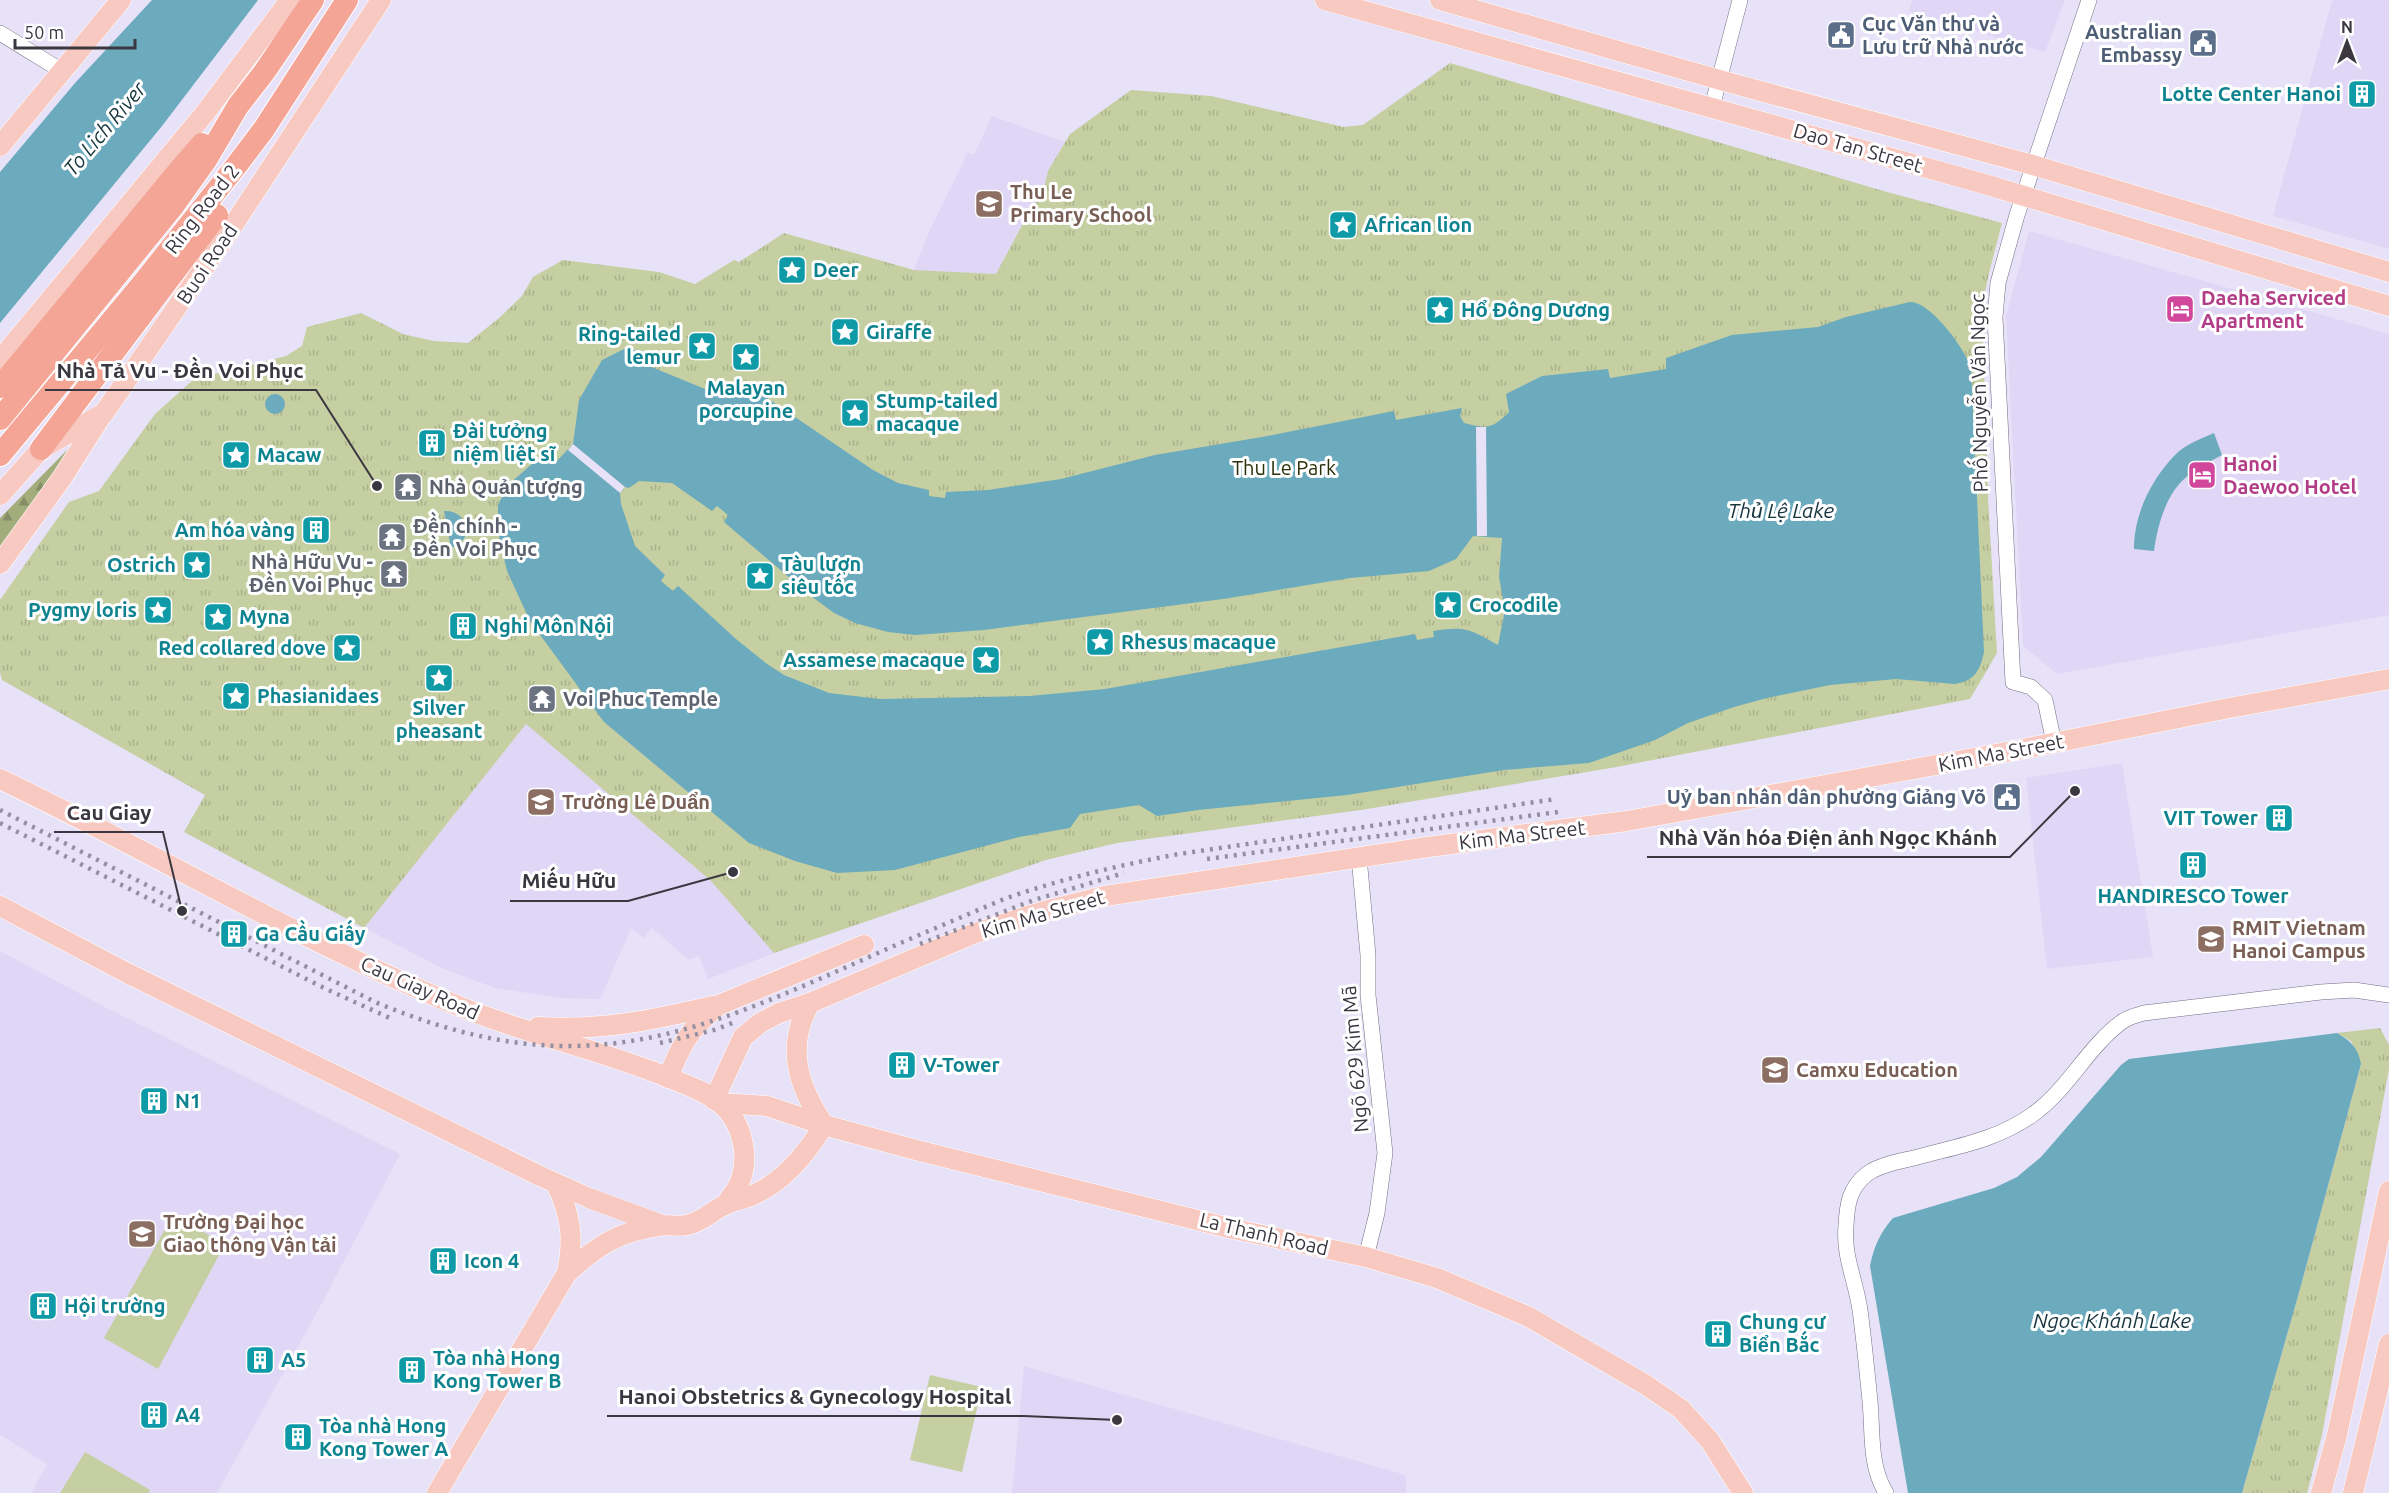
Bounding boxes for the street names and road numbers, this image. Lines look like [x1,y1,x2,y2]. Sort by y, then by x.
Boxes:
street label: Dao Tan Street [1791,118,1925,177]
street label: Ring Road 2 [160,160,244,258]
street label: Buoi Road [172,219,242,308]
street label: Phố Nguyễn Văn Ngọc [1962,293,1992,493]
street label: Kim Ma Street [1936,729,2066,776]
street label: Kim Ma Street [1457,815,1587,854]
street label: Kim Ma Street [978,885,1107,942]
street label: Cau Giay Road [357,951,483,1024]
street label: Ngõ 629 Kim Mã [1337,985,1372,1133]
street label: La Thanh Road [1198,1208,1331,1259]

